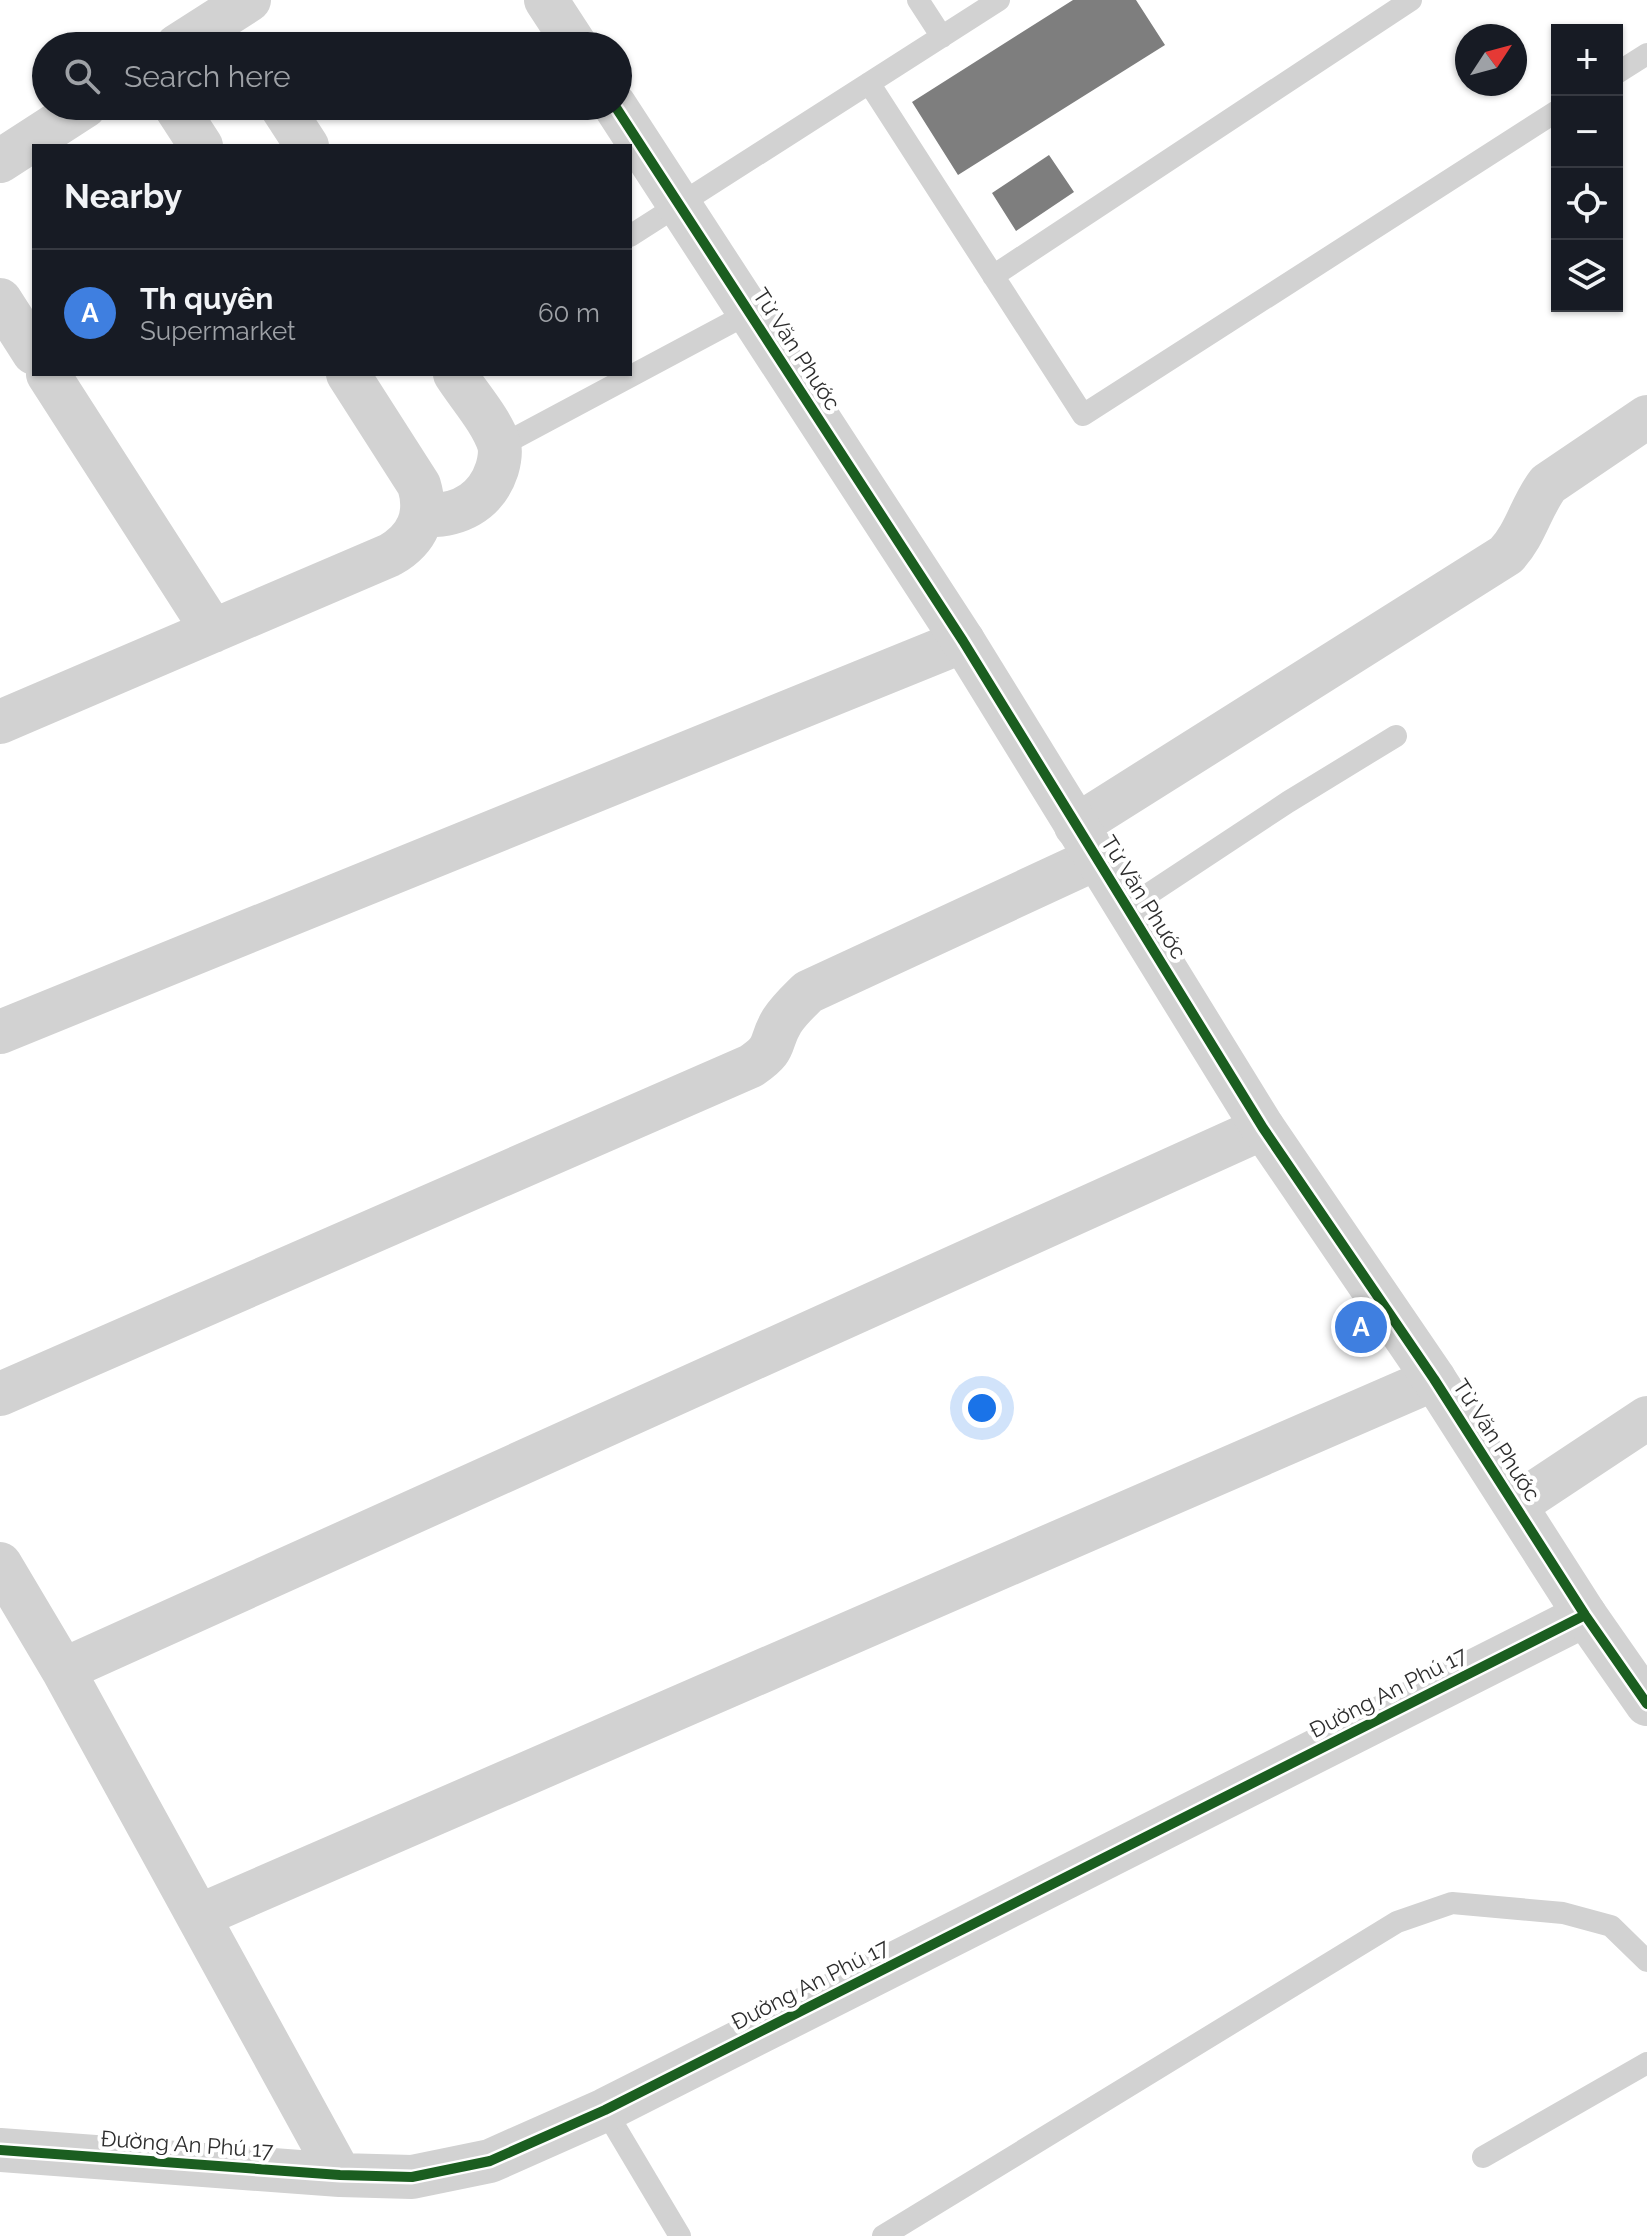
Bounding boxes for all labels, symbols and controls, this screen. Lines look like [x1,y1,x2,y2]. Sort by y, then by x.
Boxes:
north arrow [1455,24,1527,96]
map controls [1551,24,1623,312]
button: + [1551,24,1623,96]
search box [32,32,632,120]
icon: search [60,54,104,98]
text: Search here [124,59,291,94]
button: − [1551,96,1623,168]
button: locate [1551,168,1623,240]
text: Nearby [64,176,182,216]
button: layers [1551,240,1623,312]
text: Th quyên [140,281,273,316]
street label: Từ Văn Phước [748,283,846,415]
text: A [81,298,99,328]
text: 60 m [538,298,600,328]
text: Supermarket [140,316,296,346]
street label: Từ Văn Phước [1096,831,1192,963]
pin: A [1335,1297,1387,1357]
street label: Từ Văn Phước [1448,1374,1546,1506]
your location [962,1388,1002,1428]
street label: Đường An Phú 17 [1305,1641,1471,1743]
street label: Đường An Phú 17 [727,1933,893,2035]
street label: Đường An Phú 17 [100,2125,274,2163]

